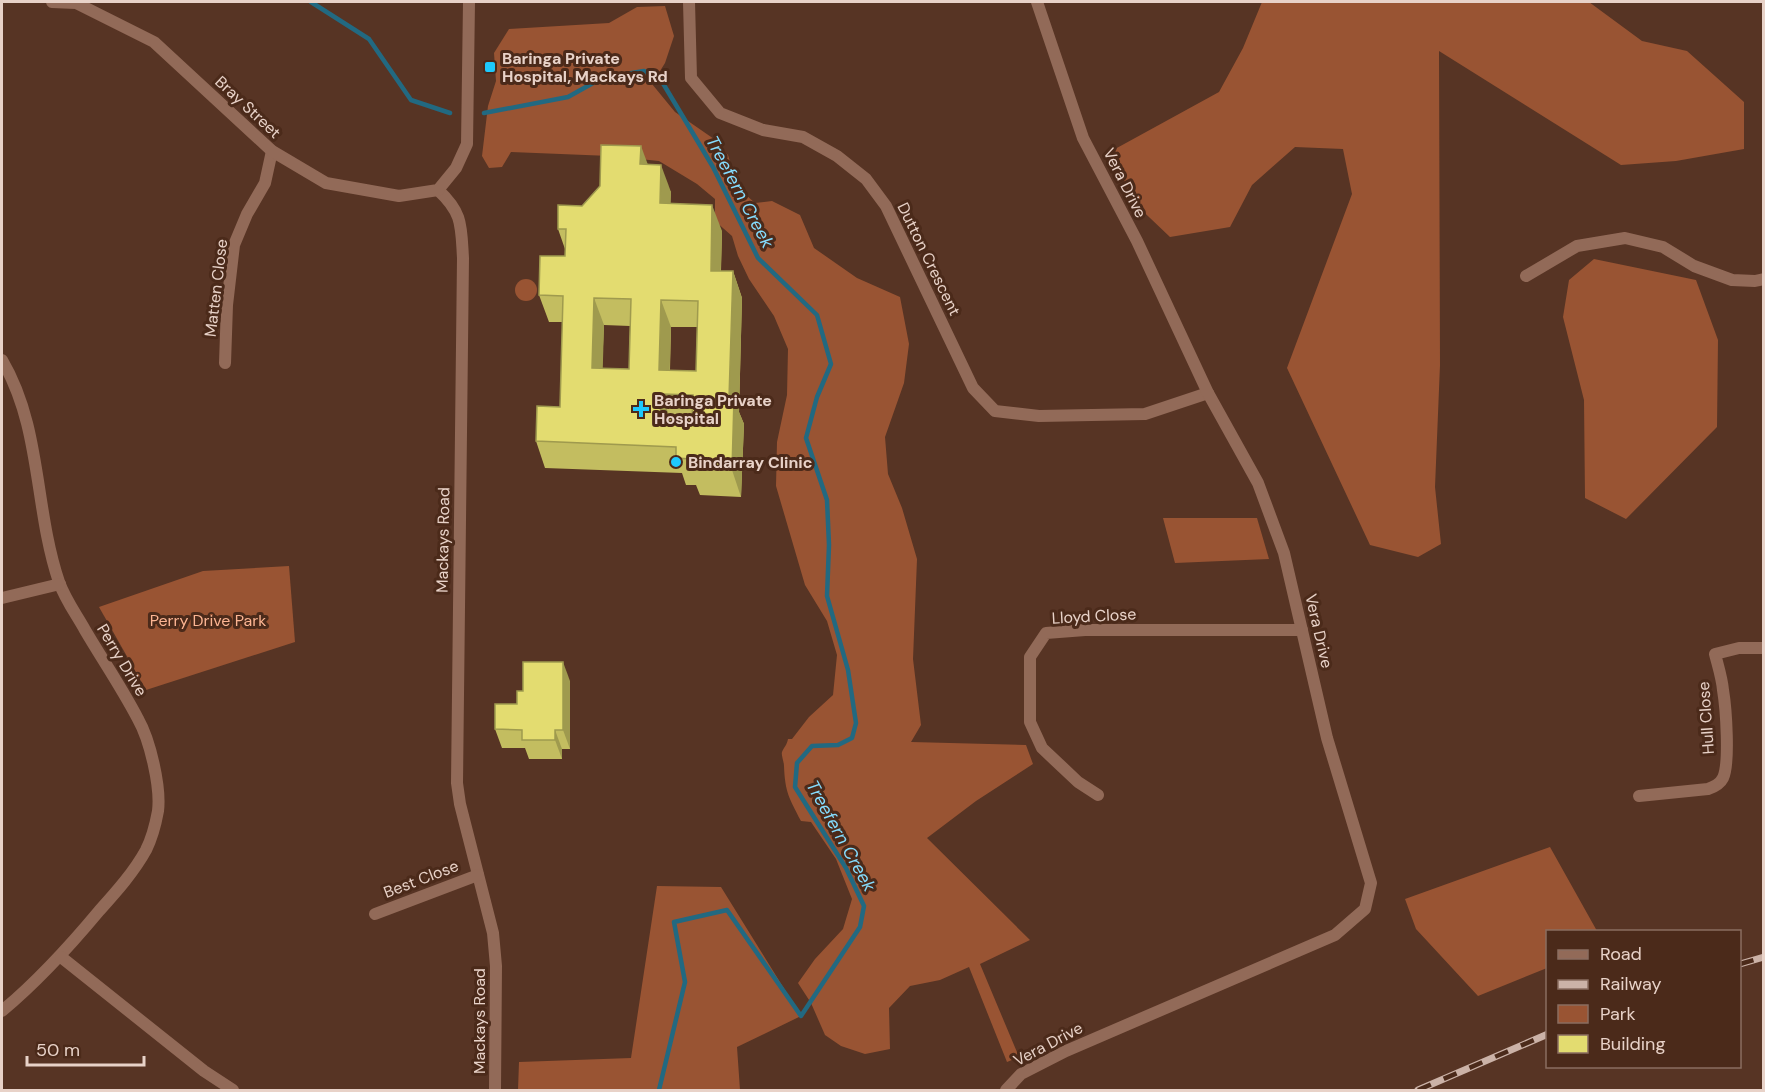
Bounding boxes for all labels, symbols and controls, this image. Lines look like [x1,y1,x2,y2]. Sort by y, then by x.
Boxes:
place label: Baringa Private Hospital, Mackays Rd [502,48,668,87]
marker: Baringa Private Hospital, Mackays Rd [483,60,497,74]
street label: Bray Street [211,71,285,143]
water label: Treefern Creek [700,132,780,253]
street label: Vera Drive [1098,145,1152,221]
street label: Dutton Crescent [893,199,965,319]
street label: Matten Close [200,238,232,338]
place label: Baringa Private Hospital [654,390,772,429]
marker: Baringa Private Hospital [632,400,650,418]
place label: Bindarray Clinic [688,452,812,473]
marker: Bindarray Clinic [669,455,683,469]
street label: Mackays Road [432,487,454,593]
street label: Vera Drive [1300,592,1338,670]
street label: Lloyd Close [1051,603,1137,629]
park label: Perry Drive Park [150,610,266,631]
street label: Perry Drive [92,620,152,700]
street label: Hull Close [1693,681,1719,755]
water label: Treefern Creek [800,776,882,897]
street label: Best Close [381,855,461,903]
legend [1546,930,1741,1068]
text: Road [1600,942,1642,966]
street label: Mackays Road [469,968,490,1074]
text: Railway [1600,972,1662,996]
text: Park [1600,1002,1636,1026]
street label: Vera Drive [1010,1017,1086,1071]
scale bar [27,1029,144,1067]
text: Building [1600,1032,1665,1056]
text: 50 m [36,1038,80,1062]

